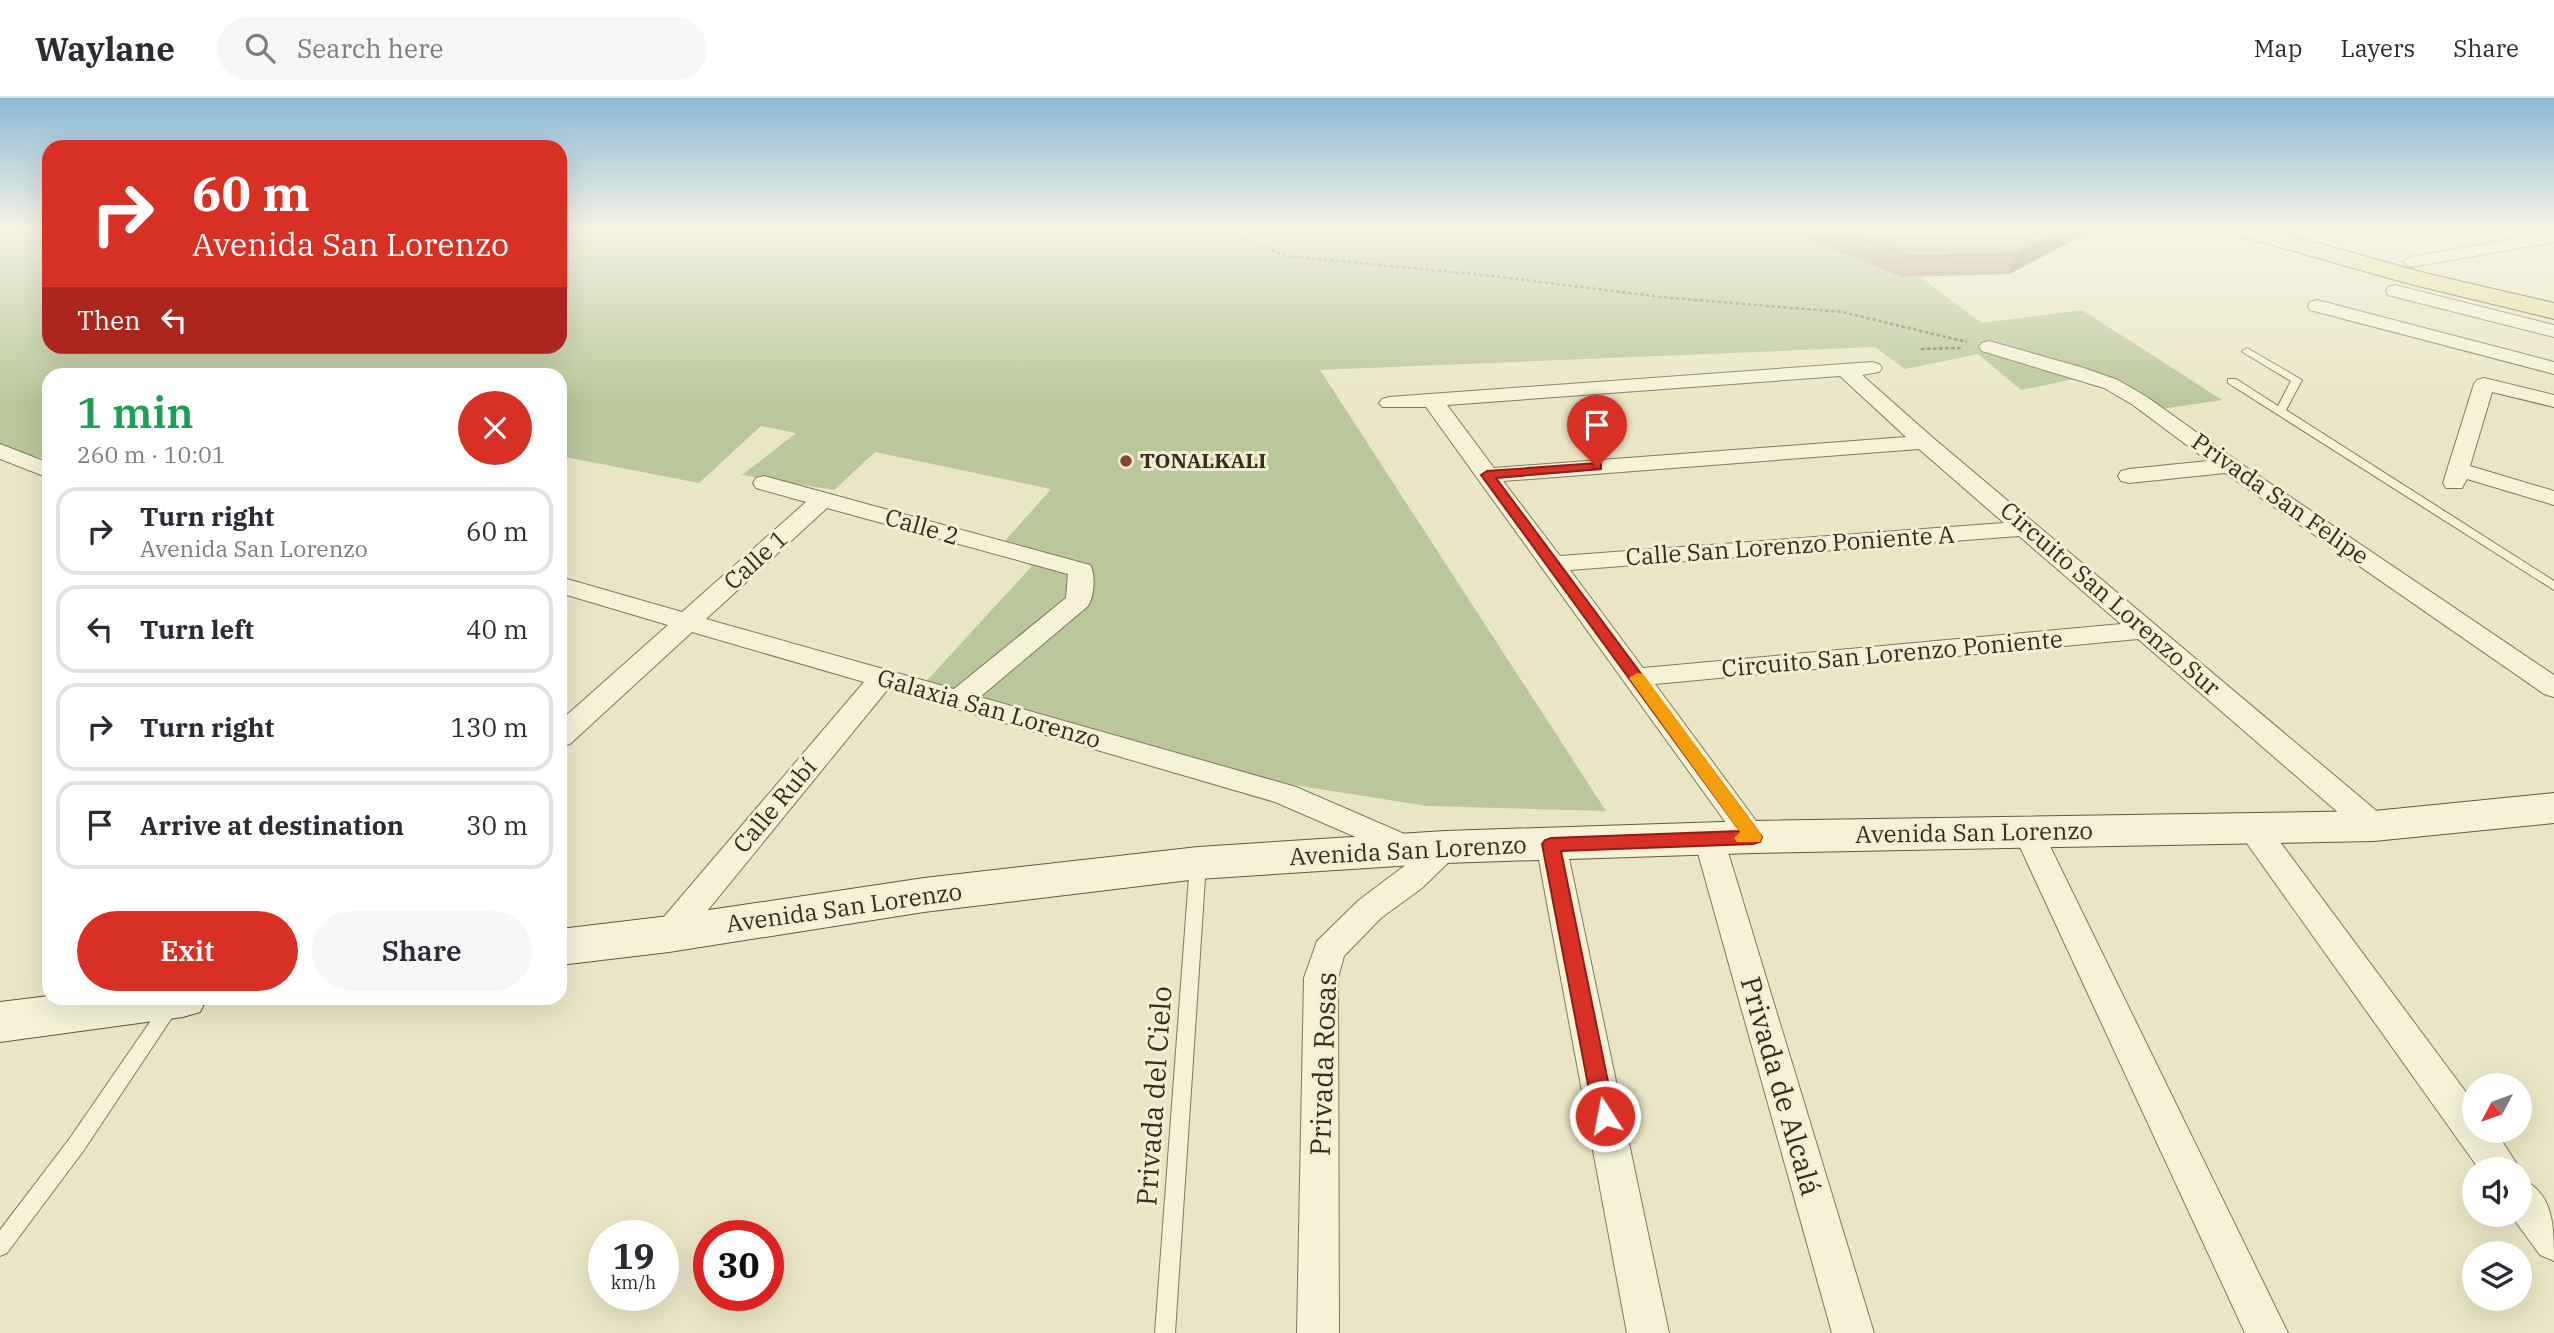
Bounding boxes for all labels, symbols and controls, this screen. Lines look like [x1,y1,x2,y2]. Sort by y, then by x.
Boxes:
search box [217,17,707,80]
text: Waylane [35,27,175,70]
icon: search [241,29,279,67]
text: Search here [297,31,443,65]
text: Map [2254,32,2302,64]
text: Layers [2340,32,2415,64]
text: Share [2453,32,2519,64]
text: 60 m [192,161,310,224]
icon: right [77,168,168,259]
text: Avenida San Lorenzo [192,223,509,265]
icon: left [155,301,193,339]
text: Then [77,303,141,337]
text: 1 min [77,385,194,440]
button: close [458,391,532,465]
pin [1567,395,1627,467]
icon: arrive [1578,406,1616,444]
street label: Privada San Felipe [2186,425,2376,571]
text: 260 m · 10:01 [77,439,226,469]
place label: TONALKALI [1140,446,1266,474]
marker: TONALKALI [1118,453,1134,469]
street label: Circuito San Lorenzo Sur [1994,494,2228,703]
text: Turn right [140,499,274,533]
street label: Calle 2 [881,500,963,552]
icon: right [81,512,119,550]
text: 60 m [466,514,528,548]
street label: Calle San Lorenzo Poniente A [1624,518,1956,572]
street label: Calle 1 [717,522,794,596]
text: Avenida San Lorenzo [140,533,368,563]
icon: left [81,610,119,648]
text: Turn left [140,612,254,646]
text: 40 m [466,612,528,646]
street label: Circuito San Lorenzo Poniente [1720,622,2064,684]
street label: Galaxia San Lorenzo [874,661,1105,755]
icon: right [81,708,119,746]
text: Turn right [140,710,274,744]
text: 130 m [450,710,528,744]
street label: Calle Rubí [725,751,823,859]
icon: arrive [81,806,119,844]
text: Arrive at destination [140,808,404,842]
text: 30 m [466,808,528,842]
street label: Avenida San Lorenzo [1855,814,2093,850]
street label: Avenida San Lorenzo [1288,828,1527,872]
street label: Avenida San Lorenzo [724,875,964,939]
button: Exit [77,911,298,991]
button: Share [312,911,532,991]
street label: Privada Rosas [1301,971,1344,1157]
street label: Privada de Alcalá [1733,972,1830,1200]
street label: Privada del Cielo [1127,985,1180,1207]
north arrow [2462,1073,2532,1143]
map controls [2462,1073,2532,1311]
position arrow [1568,1079,1642,1153]
button: sound [2462,1157,2532,1227]
speed limit sign: 30 [693,1220,784,1311]
text: 19 [612,1233,655,1279]
button: layers [2462,1241,2532,1311]
text: km/h [611,1271,656,1294]

